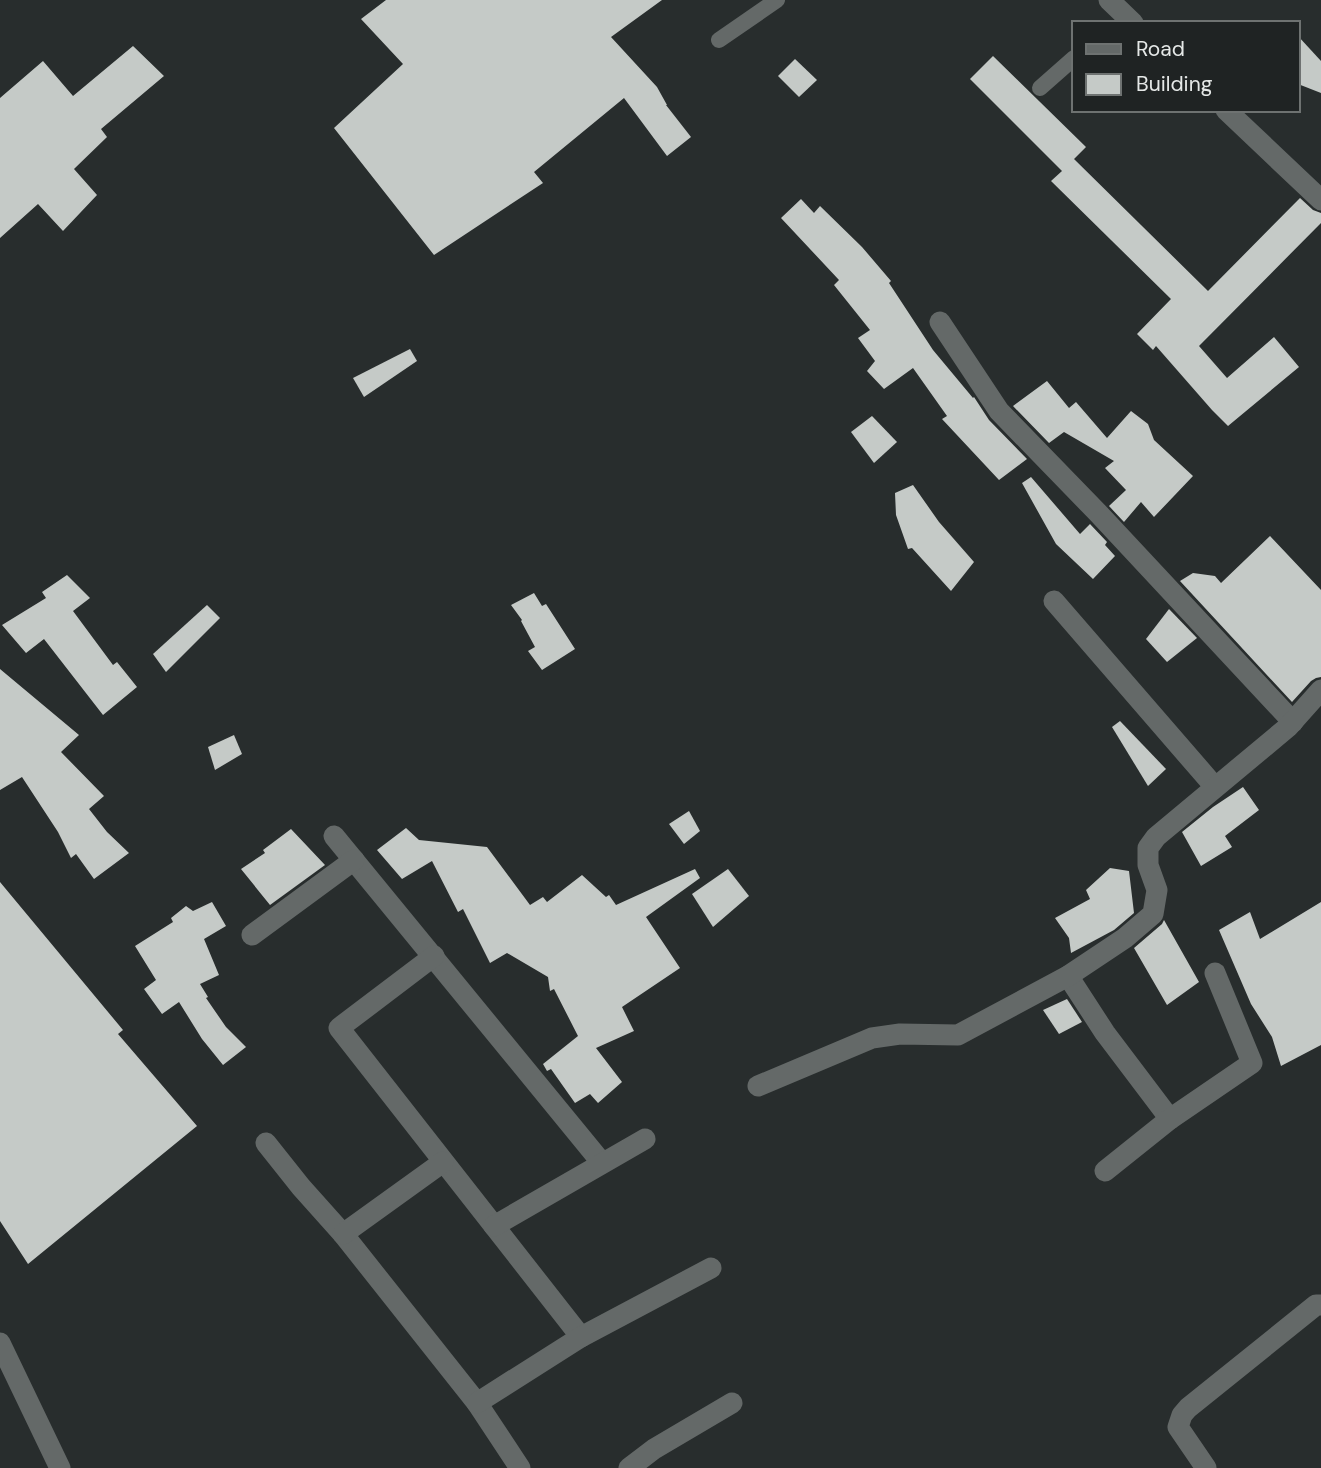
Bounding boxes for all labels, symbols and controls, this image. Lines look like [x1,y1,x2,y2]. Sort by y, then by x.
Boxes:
legend [1072,21,1300,112]
text: Road [1136,35,1185,63]
text: Building [1136,70,1213,98]

